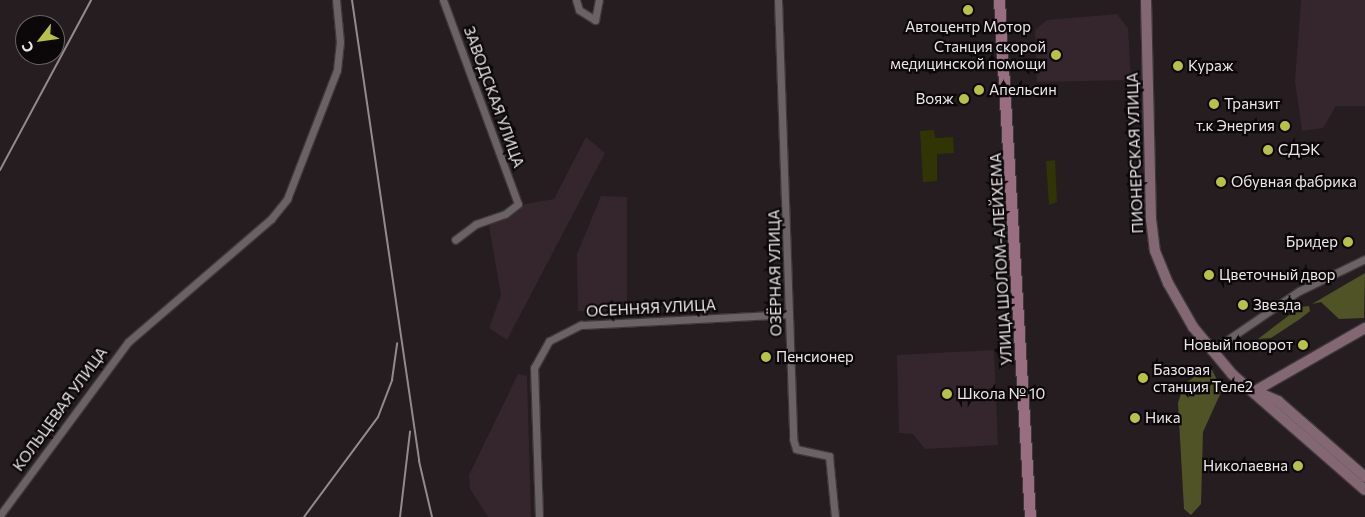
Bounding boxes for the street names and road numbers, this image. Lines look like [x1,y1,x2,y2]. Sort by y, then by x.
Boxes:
street label: ЗАВОДСКАЯ УЛИЦА [460,24,528,170]
street label: ПИОНЕРСКАЯ УЛИЦА [1123,72,1147,234]
street label: УЛИЦА ШОЛОМ-АЛЕЙХЕМА [986,152,1016,366]
street label: ОЗЁРНАЯ УЛИЦА [765,209,785,337]
street label: ОСЕННЯЯ УЛИЦА [586,296,716,320]
street label: КОЛЬЦЕВАЯ УЛИЦА [9,344,111,474]

